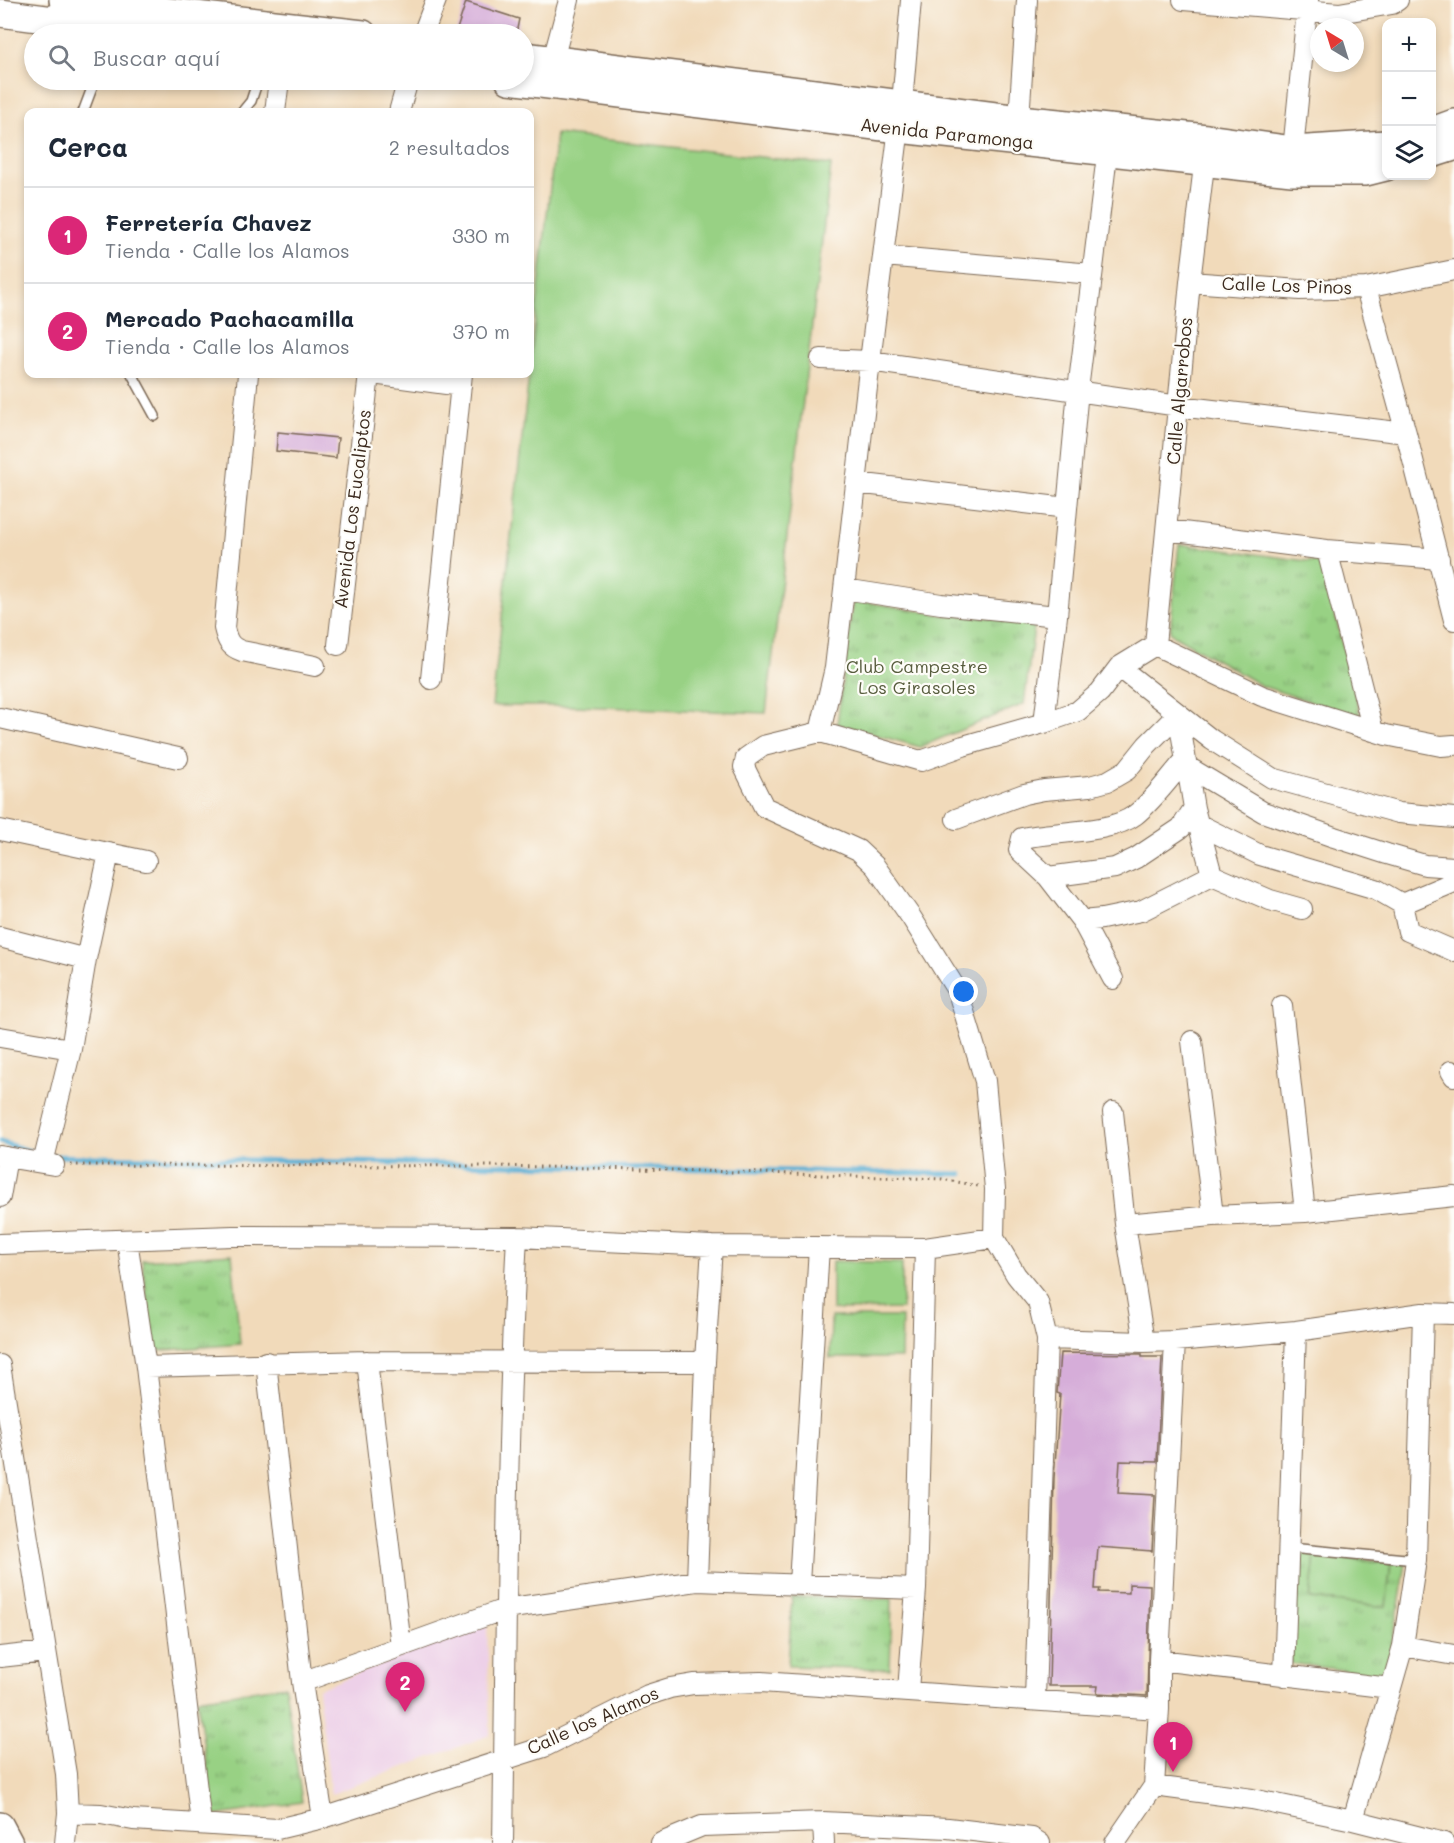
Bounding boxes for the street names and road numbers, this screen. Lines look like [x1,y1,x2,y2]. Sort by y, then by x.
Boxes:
street label: Avenida Paramonga [859,112,1035,154]
street label: Calle Los Pinos [1221,271,1353,299]
street label: Calle Algarrobos [1161,316,1197,466]
street label: Avenida Los Eucaliptos [328,408,376,610]
street label: Calle los Alamos [523,1680,662,1760]

